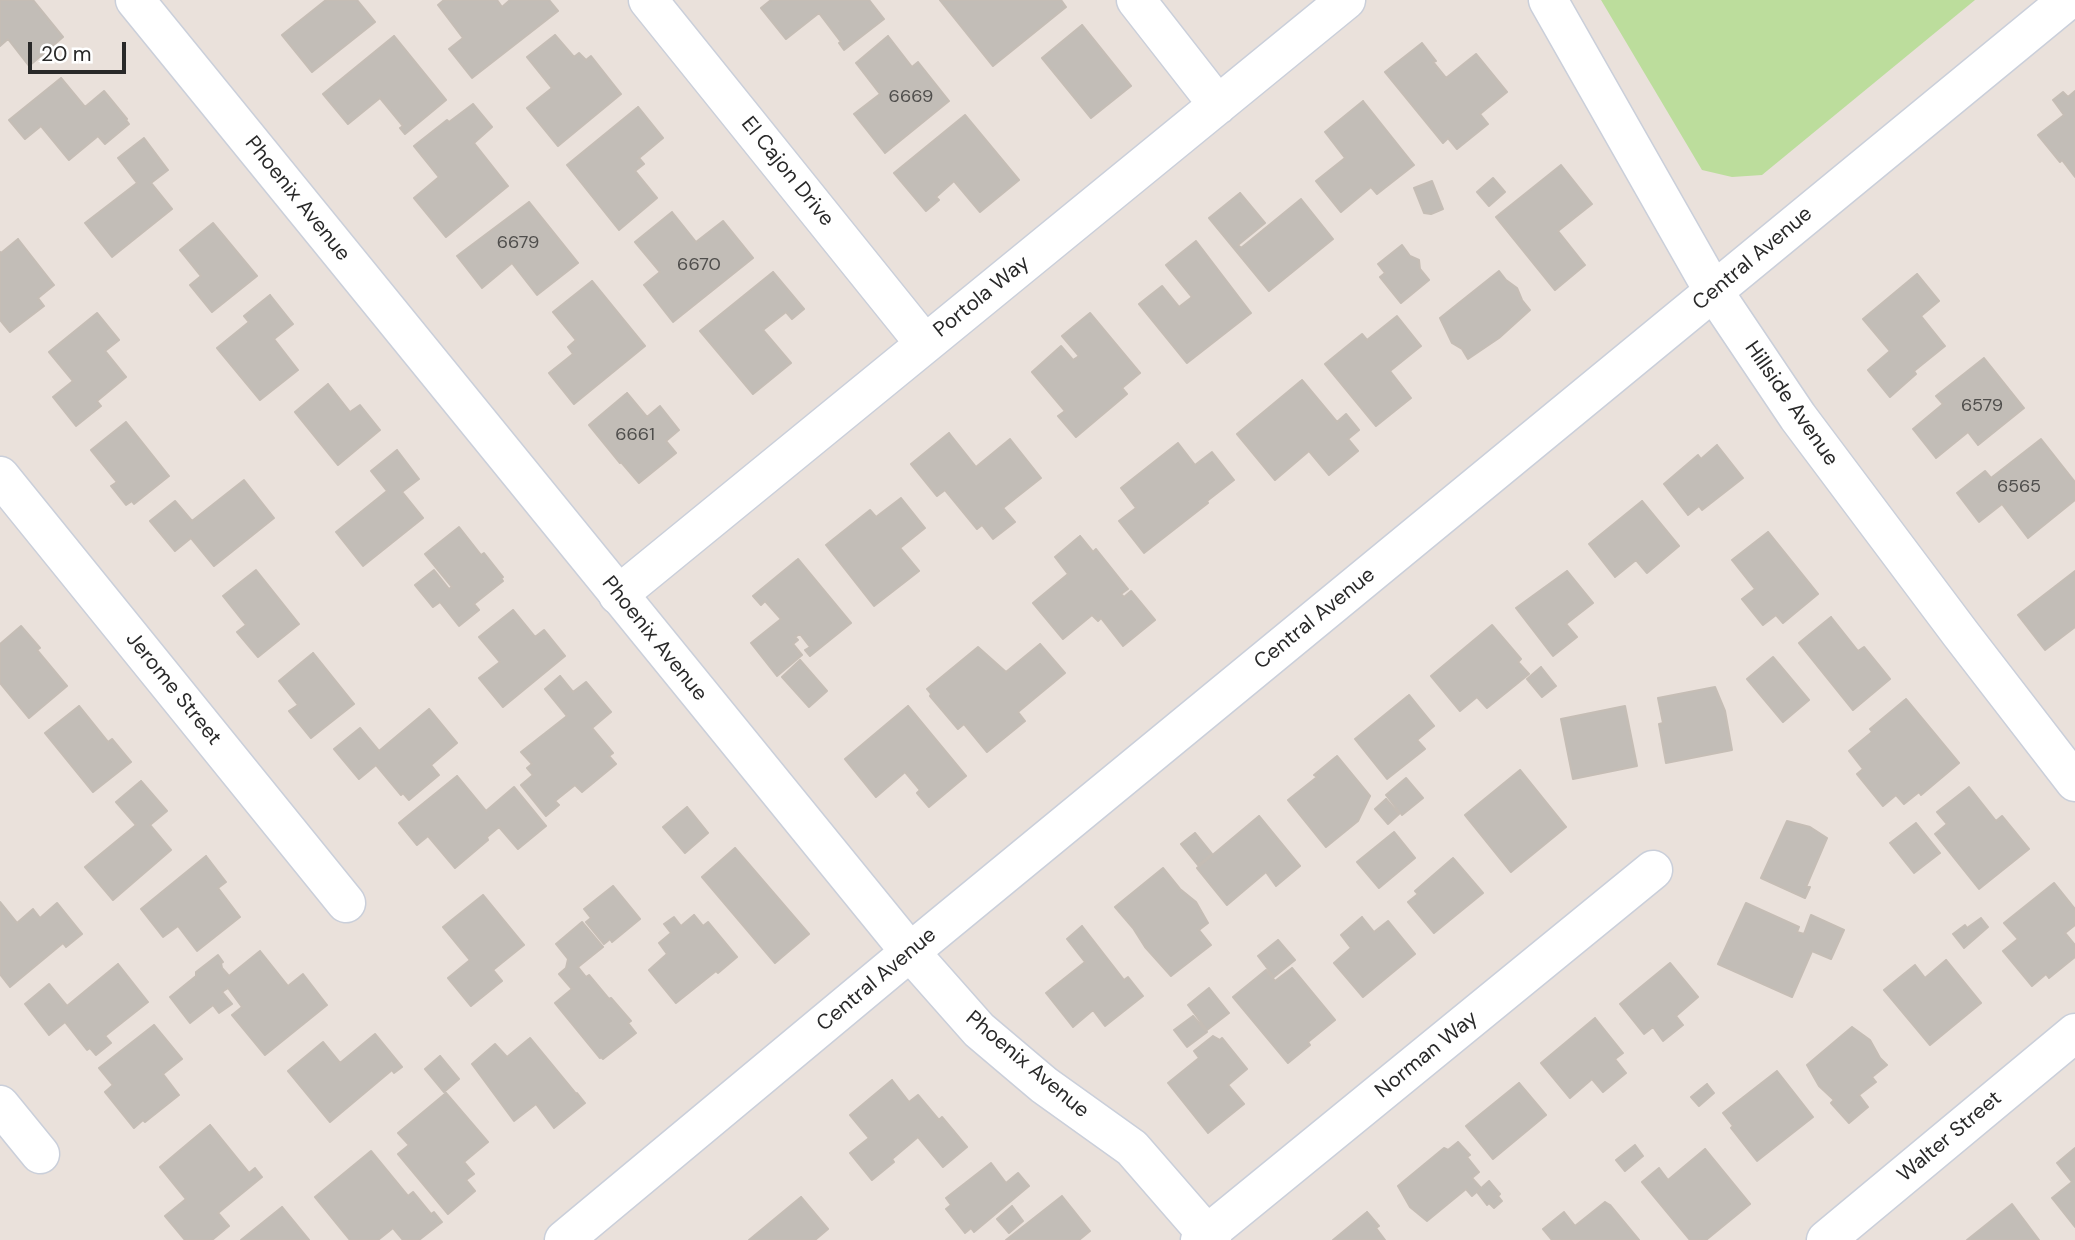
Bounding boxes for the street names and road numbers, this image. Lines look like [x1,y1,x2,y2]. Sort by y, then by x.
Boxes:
street label: El Cajon Drive [735,112,839,232]
street label: Phoenix Avenue [239,132,355,266]
street label: Central Avenue [1688,202,1818,316]
street label: Portola Way [929,251,1035,343]
street label: Hillside Avenue [1739,337,1843,471]
street label: Central Avenue [1250,563,1380,675]
street label: Phoenix Avenue [596,572,712,706]
street label: Jerome Street [120,627,226,751]
street label: Central Avenue [812,923,942,1037]
street label: Phoenix Avenue [960,1006,1094,1124]
street label: Norman Way [1371,1006,1483,1104]
street label: Walter Street [1893,1086,2007,1188]

